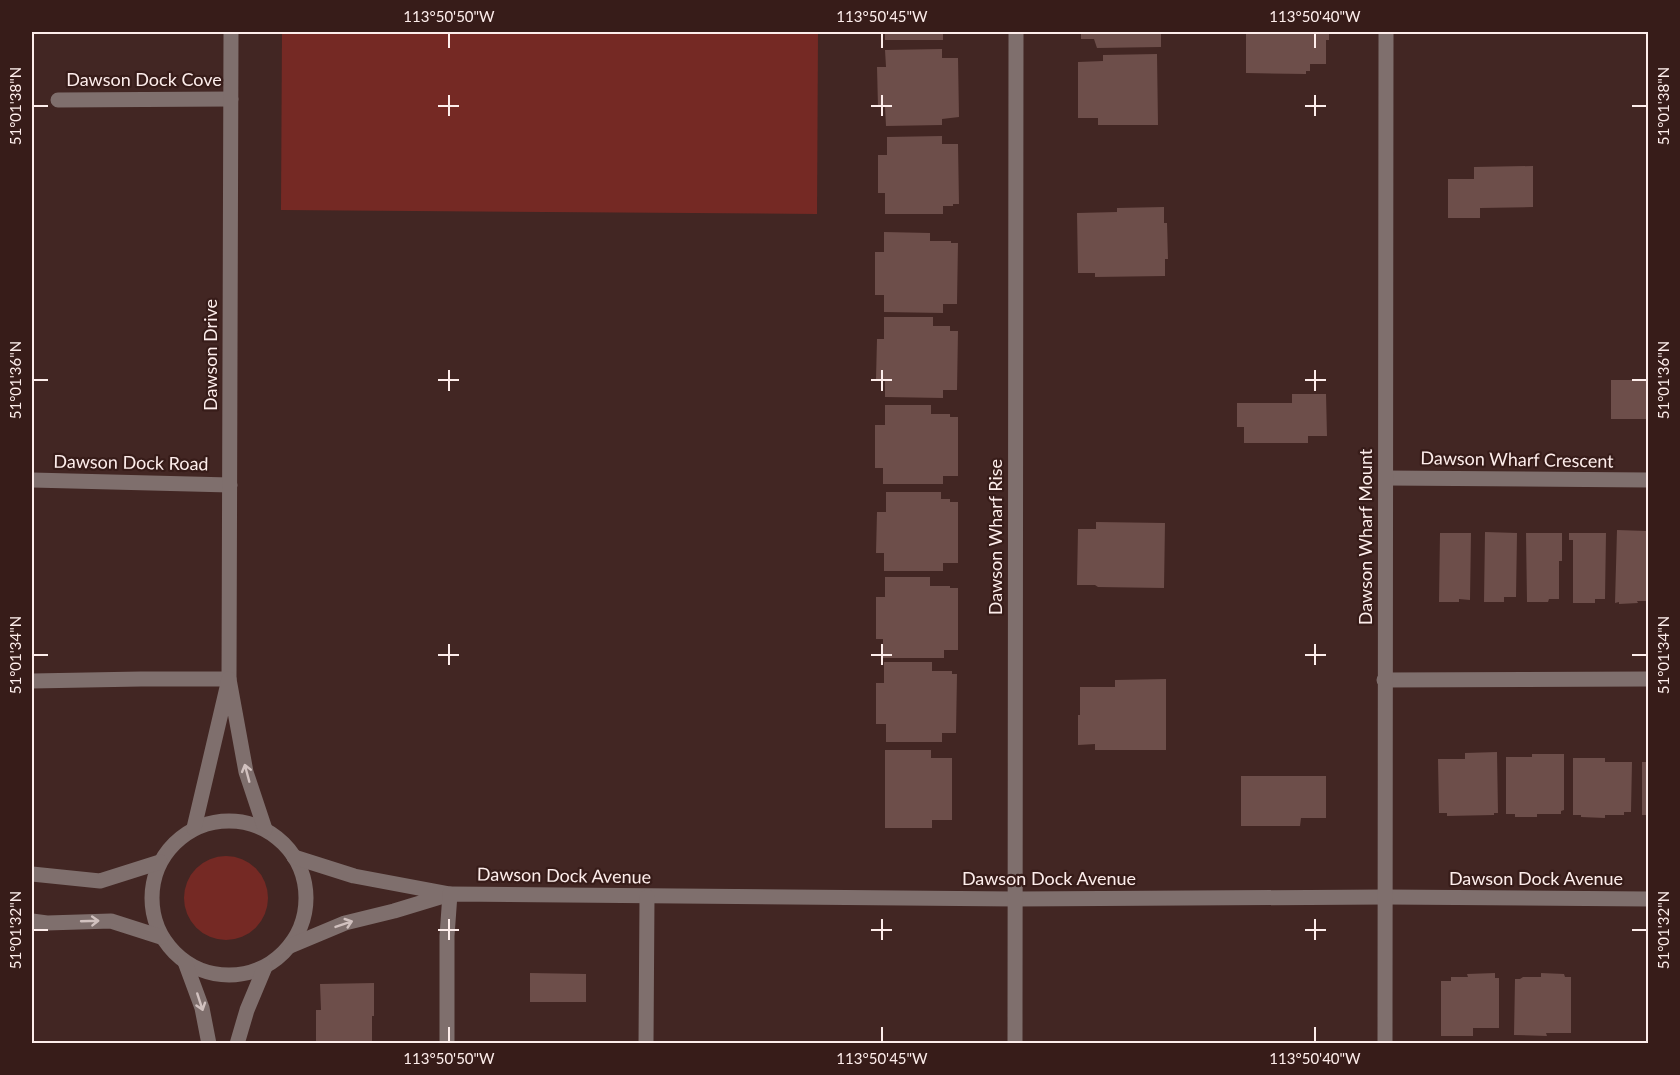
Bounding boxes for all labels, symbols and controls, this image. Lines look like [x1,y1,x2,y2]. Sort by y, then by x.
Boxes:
text: 113°50'50"W [403,7,495,25]
text: 113°50'45"W [836,7,928,25]
text: 113°50'40"W [1269,7,1361,25]
text: 51°01'38"N [6,67,24,145]
text: 51°01'38"N [1654,67,1672,145]
street label: Dawson Dock Cove [66,68,222,90]
street label: Dawson Drive [199,299,221,411]
text: 51°01'36"N [6,341,24,419]
text: 51°01'36"N [1654,341,1672,419]
street label: Dawson Wharf Crescent [1420,446,1614,472]
street label: Dawson Wharf Mount [1354,448,1376,625]
street label: Dawson Dock Road [53,450,209,474]
street label: Dawson Wharf Rise [984,459,1006,615]
text: 51°01'34"N [6,616,24,694]
text: 51°01'34"N [1654,616,1672,694]
one-way arrow [241,764,253,783]
street label: Dawson Dock Avenue [477,862,651,888]
street label: Dawson Dock Avenue [962,867,1136,889]
street label: Dawson Dock Avenue [1449,867,1623,889]
text: 51°01'32"N [6,891,24,969]
text: 51°01'32"N [1654,891,1672,969]
one-way arrow [79,916,99,927]
one-way arrow [334,918,353,929]
one-way arrow [195,992,206,1011]
text: 113°50'50"W [403,1049,495,1067]
text: 113°50'45"W [836,1049,928,1067]
text: 113°50'40"W [1269,1049,1361,1067]

